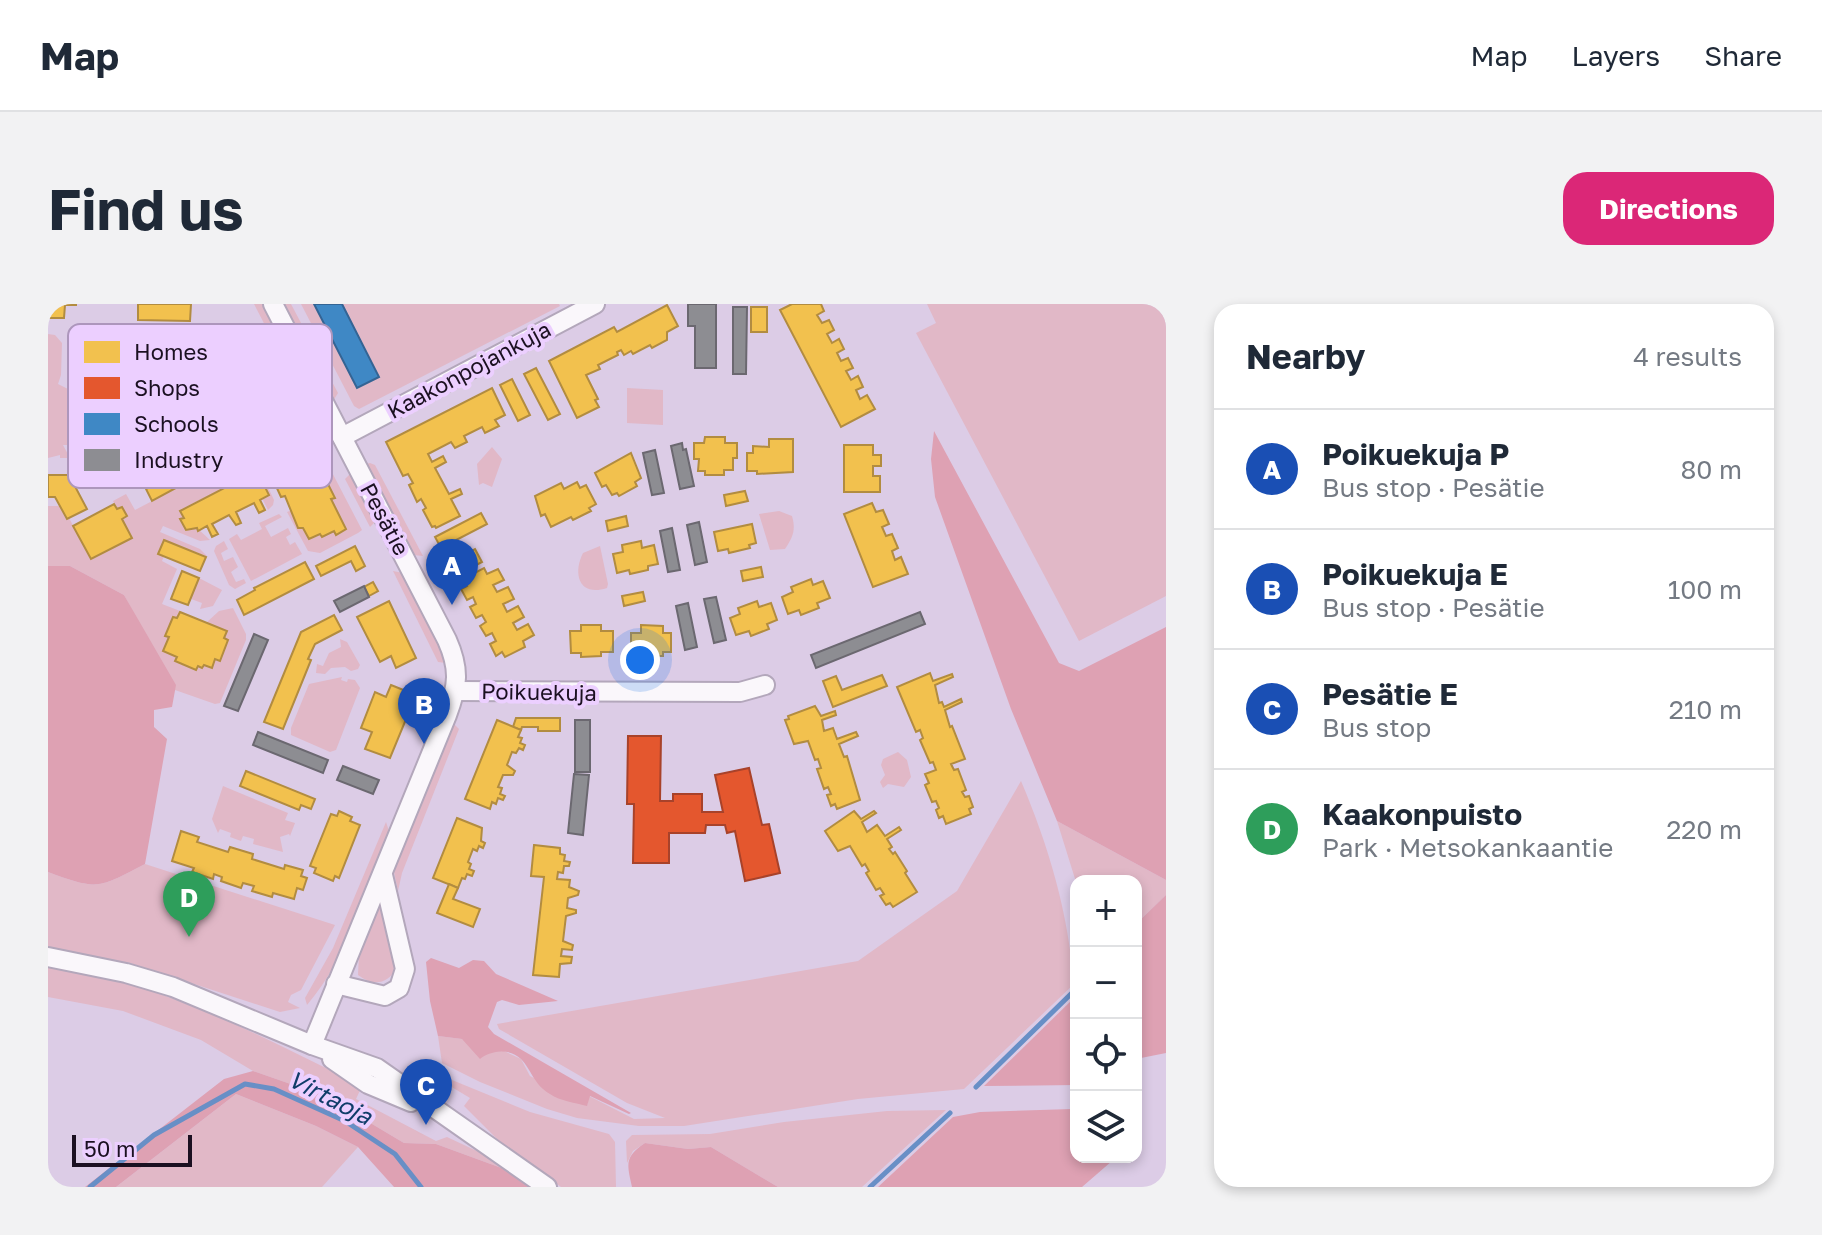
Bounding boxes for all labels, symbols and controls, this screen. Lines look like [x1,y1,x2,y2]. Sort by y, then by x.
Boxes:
text: Map [40,33,119,78]
text: Map [1470,39,1528,72]
text: Layers [1572,39,1660,72]
text: Share [1704,39,1782,72]
button: Directions [1563,172,1774,245]
text: Find us [48,175,244,242]
street label: Kaakonpojankuja [382,315,555,424]
legend [68,324,332,488]
text: Nearby [1246,336,1366,376]
text: Homes [134,338,208,365]
text: 4 results [1633,341,1742,372]
text: Shops [134,374,200,401]
text: Schools [134,410,219,437]
text: Poikuekuja P [1322,436,1509,472]
text: Industry [134,446,223,473]
text: A [1263,454,1281,485]
text: 80 m [1681,454,1742,485]
text: Bus stop · Pesätie [1322,472,1545,503]
street label: Pesätie [355,478,416,560]
pin: A [426,539,478,605]
text: Poikuekuja E [1322,556,1508,592]
text: B [1263,574,1281,605]
text: 100 m [1668,574,1742,605]
text: Bus stop · Pesätie [1322,592,1545,623]
your location [620,640,660,680]
text: Pesätie E [1322,676,1458,712]
street label: Poikuekuja [481,677,597,706]
pin: B [398,678,450,744]
text: C [1263,694,1281,725]
text: 210 m [1669,694,1742,725]
text: Bus stop [1322,712,1431,743]
text: Kaakonpuisto [1322,796,1522,832]
text: D [1263,814,1281,845]
text: 220 m [1666,814,1742,845]
text: Park · Metsokankaantie [1322,832,1613,863]
pin: D [163,871,215,937]
map controls [1070,875,1142,1163]
button: + [1070,875,1142,947]
button: − [1070,947,1142,1019]
button: locate [1070,1019,1142,1091]
pin: C [400,1059,452,1125]
water label: Virtaoja [284,1063,379,1132]
button: layers [1070,1091,1142,1163]
scale bar [72,1131,192,1167]
text: 50 m [84,1135,135,1162]

